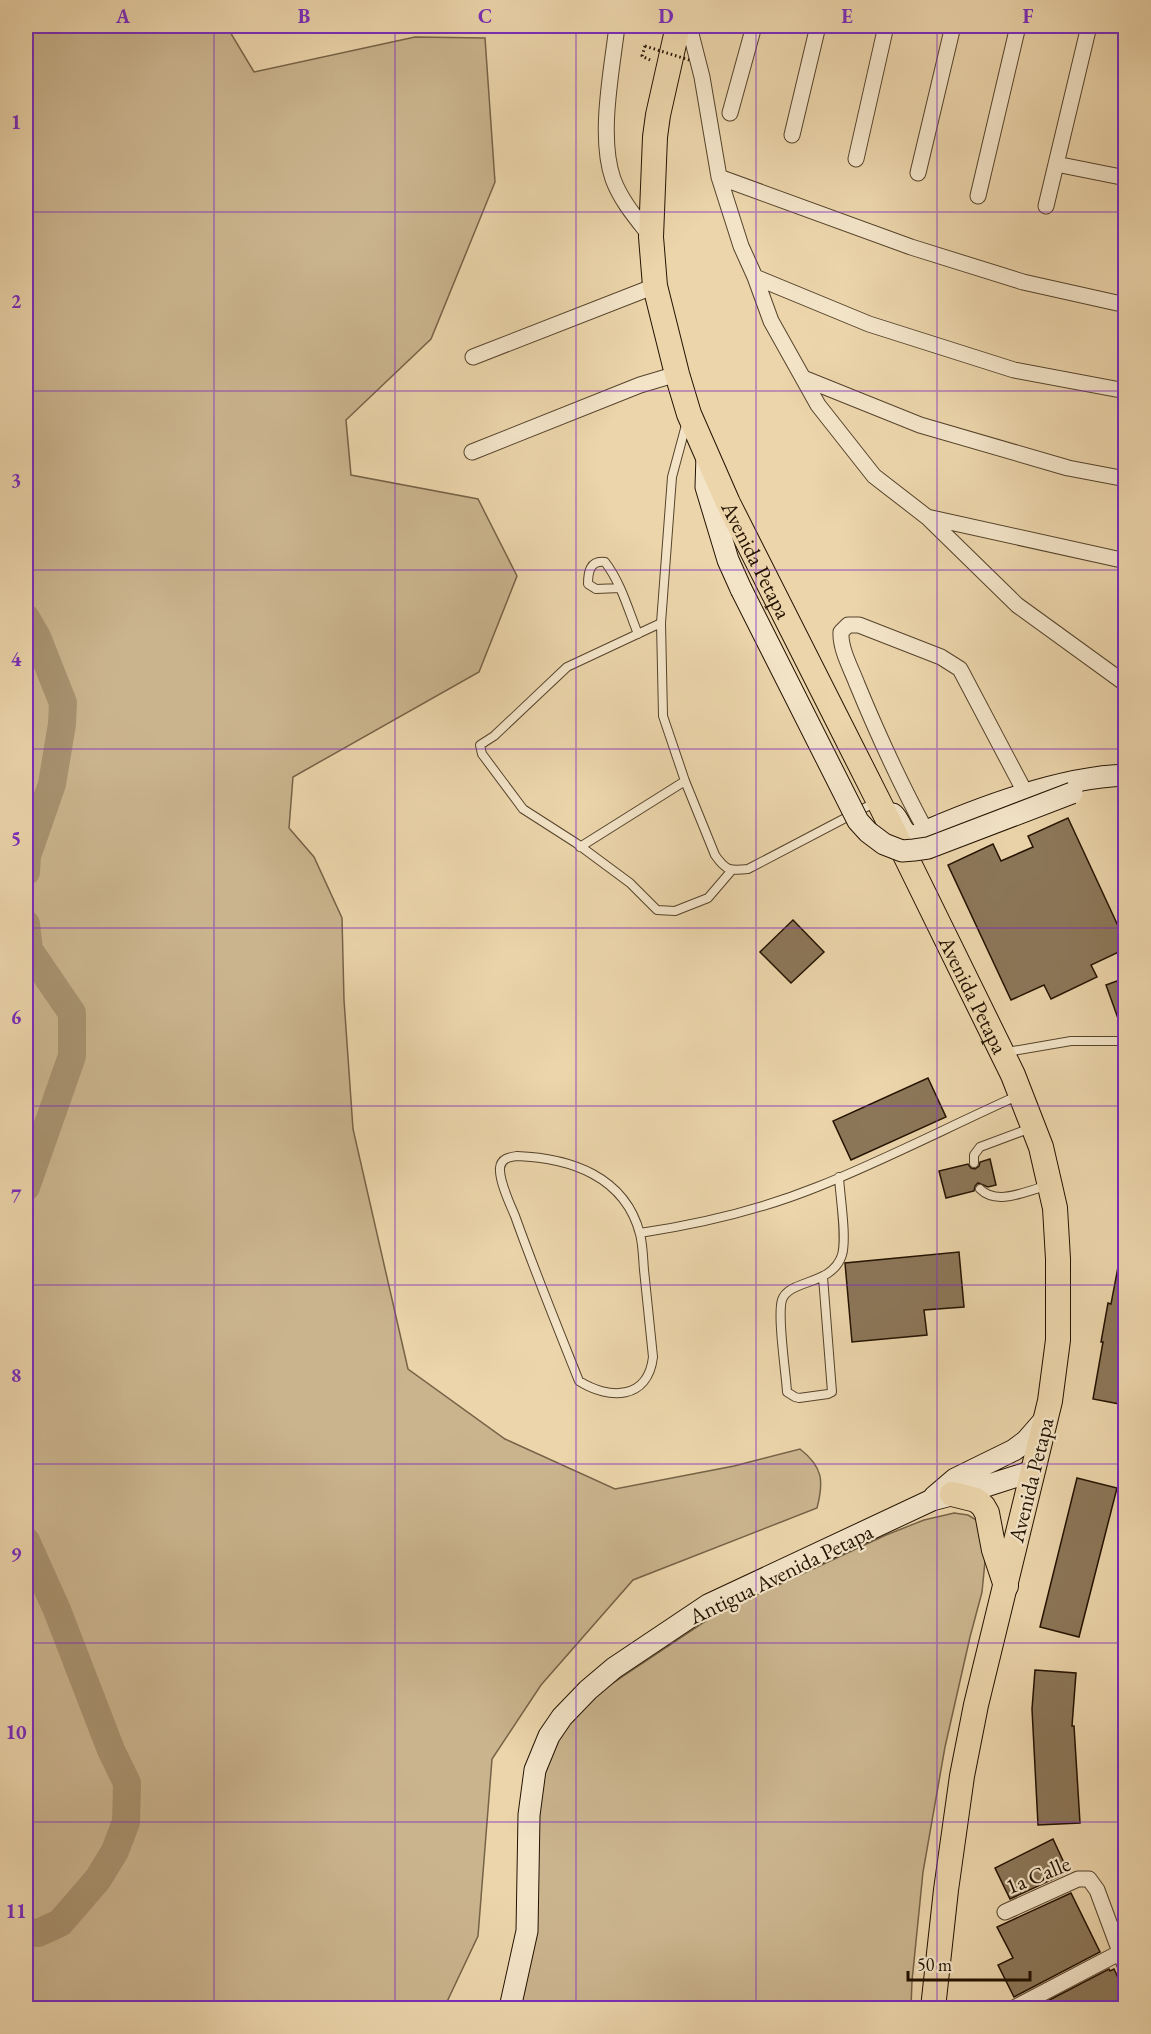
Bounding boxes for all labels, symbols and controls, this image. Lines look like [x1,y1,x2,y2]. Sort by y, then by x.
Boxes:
text: A [115,3,131,29]
text: B [298,3,310,29]
text: C [478,3,492,29]
text: D [658,3,674,29]
text: E [841,3,853,29]
text: F [1023,3,1034,29]
text: 1 [11,109,21,135]
text: 2 [11,288,22,314]
text: 3 [11,467,21,493]
street label: Avenida Petapa [715,495,799,624]
text: 4 [11,646,22,672]
text: 5 [11,825,21,851]
street label: Avenida Petapa [932,930,1015,1059]
text: 6 [11,1004,22,1030]
text: 7 [11,1183,22,1209]
text: 8 [11,1362,21,1388]
street label: Avenida Petapa [1001,1414,1061,1546]
street label: Antigua Avenida Petapa [683,1517,878,1632]
text: 9 [11,1541,22,1567]
text: 10 [5,1719,27,1745]
street label: 1a Calle [1001,1849,1075,1901]
text: 11 [5,1898,27,1924]
scale bar [908,1944,1030,1982]
text: 50 m [917,1953,952,1976]

